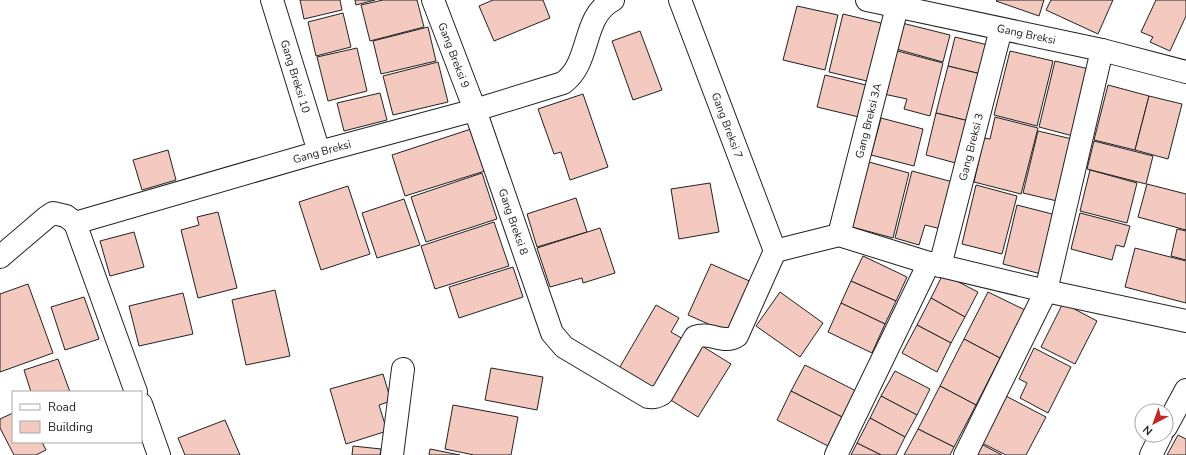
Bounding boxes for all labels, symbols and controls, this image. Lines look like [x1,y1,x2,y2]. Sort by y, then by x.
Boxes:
street label: Gang Breksi 9 [435,20,473,90]
street label: Gang Breksi [996,20,1057,47]
street label: Gang Breksi 10 [277,38,314,115]
street label: Gang Breksi 3A [851,81,885,160]
street label: Gang Breksi 7 [708,90,747,160]
street label: Gang Breksi 3 [955,111,987,182]
street label: Gang Breksi [291,136,353,167]
street label: Gang Breksi 8 [495,187,532,257]
legend [12,391,142,443]
text: Road [48,399,76,415]
north arrow [1134,403,1174,443]
text: Building [48,419,93,435]
text: N [1140,422,1156,439]

